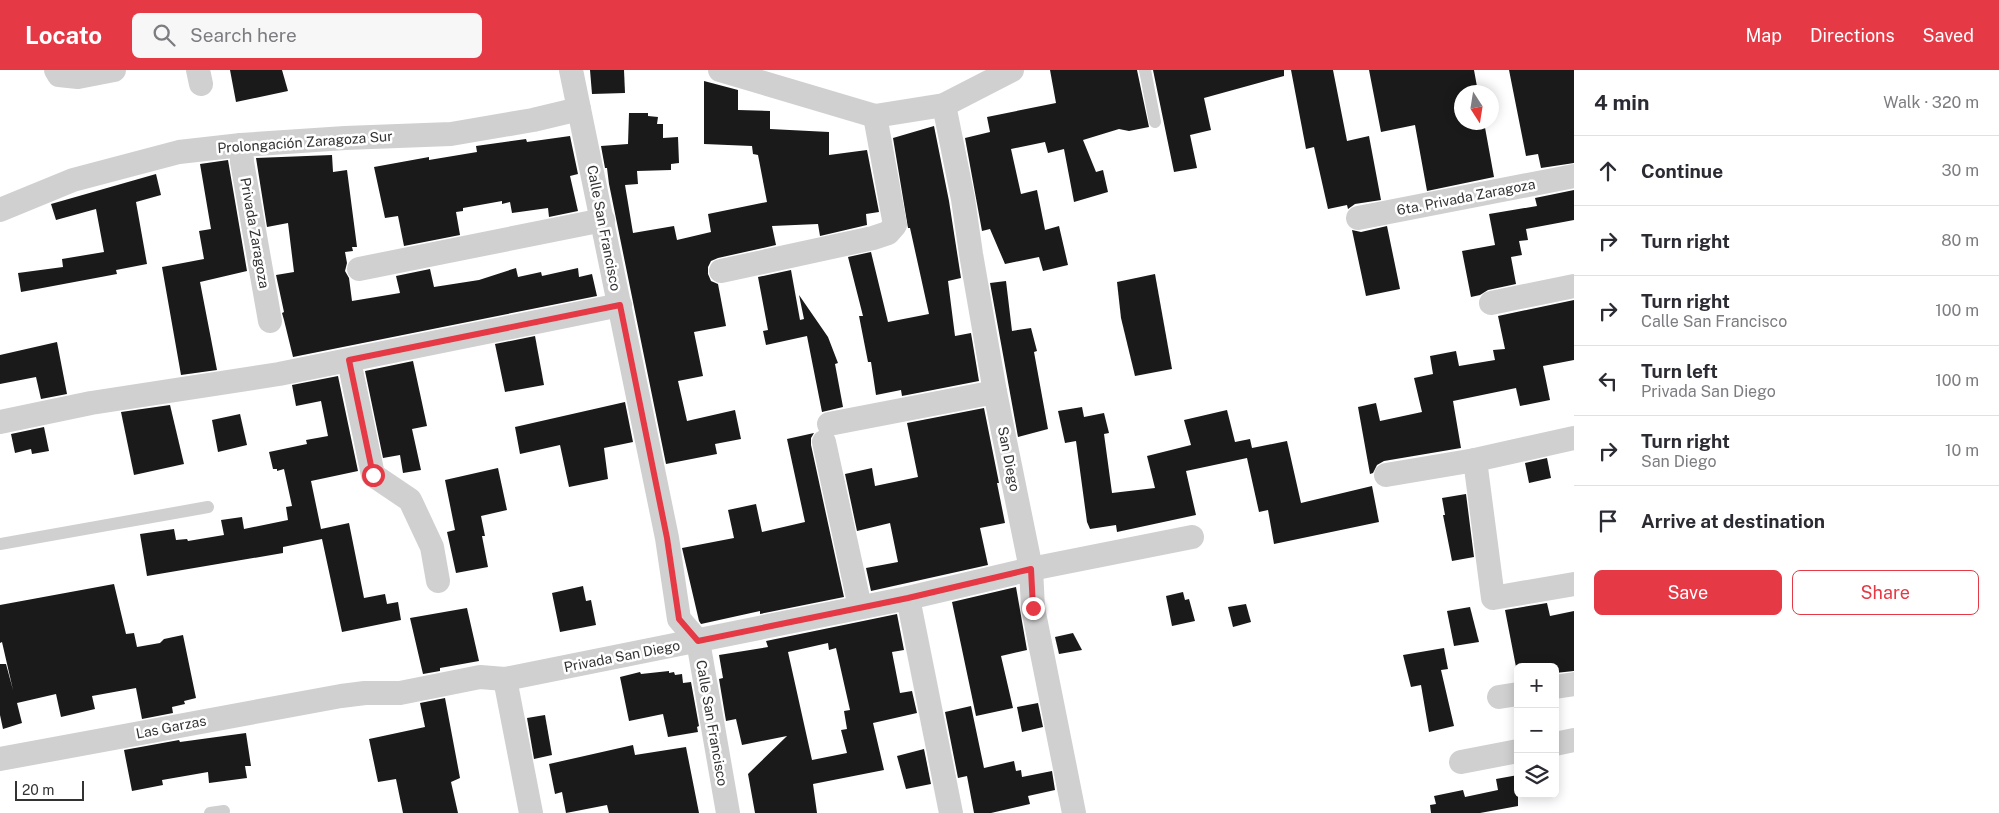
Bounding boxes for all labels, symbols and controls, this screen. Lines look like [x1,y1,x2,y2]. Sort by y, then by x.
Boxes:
search box [132,13,482,58]
text: Locato [25,21,102,49]
icon: search [150,21,178,49]
text: Search here [190,24,297,46]
text: Map [1745,25,1782,46]
text: Directions [1810,25,1895,46]
text: Saved [1923,25,1974,46]
north arrow [1454,85,1499,130]
text: 4 min [1594,90,1649,115]
text: Walk · 320 m [1883,93,1979,112]
street label: Prolongación Zaragoza Sur [217,128,393,156]
icon: ahead [1594,157,1622,185]
text: Continue [1641,160,1723,182]
text: 30 m [1942,161,1979,180]
street label: Calle San Francisco [584,164,624,292]
street label: Privada Zaragoza [237,176,273,290]
street label: 6ta. Privada Zaragoza [1395,176,1537,218]
icon: right [1594,227,1622,255]
text: Turn right [1641,230,1730,252]
text: 80 m [1941,231,1979,250]
text: Turn right [1641,290,1730,312]
icon: right [1594,297,1622,325]
text: 100 m [1935,301,1979,320]
text: Calle San Francisco [1641,312,1787,331]
text: Turn left [1641,360,1718,382]
icon: left [1594,367,1622,395]
text: 100 m [1935,371,1979,390]
text: Privada San Diego [1641,382,1776,401]
street label: San Diego [995,425,1023,493]
text: Turn right [1641,430,1730,452]
icon: right [1594,437,1622,465]
text: 10 m [1945,441,1979,460]
text: San Diego [1641,452,1716,471]
route start [362,464,385,487]
icon: arrive [1594,507,1622,535]
text: Arrive at destination [1641,510,1825,532]
button: Save [1594,570,1782,615]
button: Share [1792,570,1979,615]
route end [1022,597,1045,620]
street label: Privada San Diego [563,637,682,675]
street label: Calle San Francisco [693,659,731,787]
map controls [1514,663,1559,798]
button: + [1514,663,1559,708]
button: − [1514,708,1559,753]
street label: Las Garzas [135,712,207,742]
button: layers [1514,753,1559,798]
scale bar [15,778,84,801]
text: 20 m [22,782,54,798]

